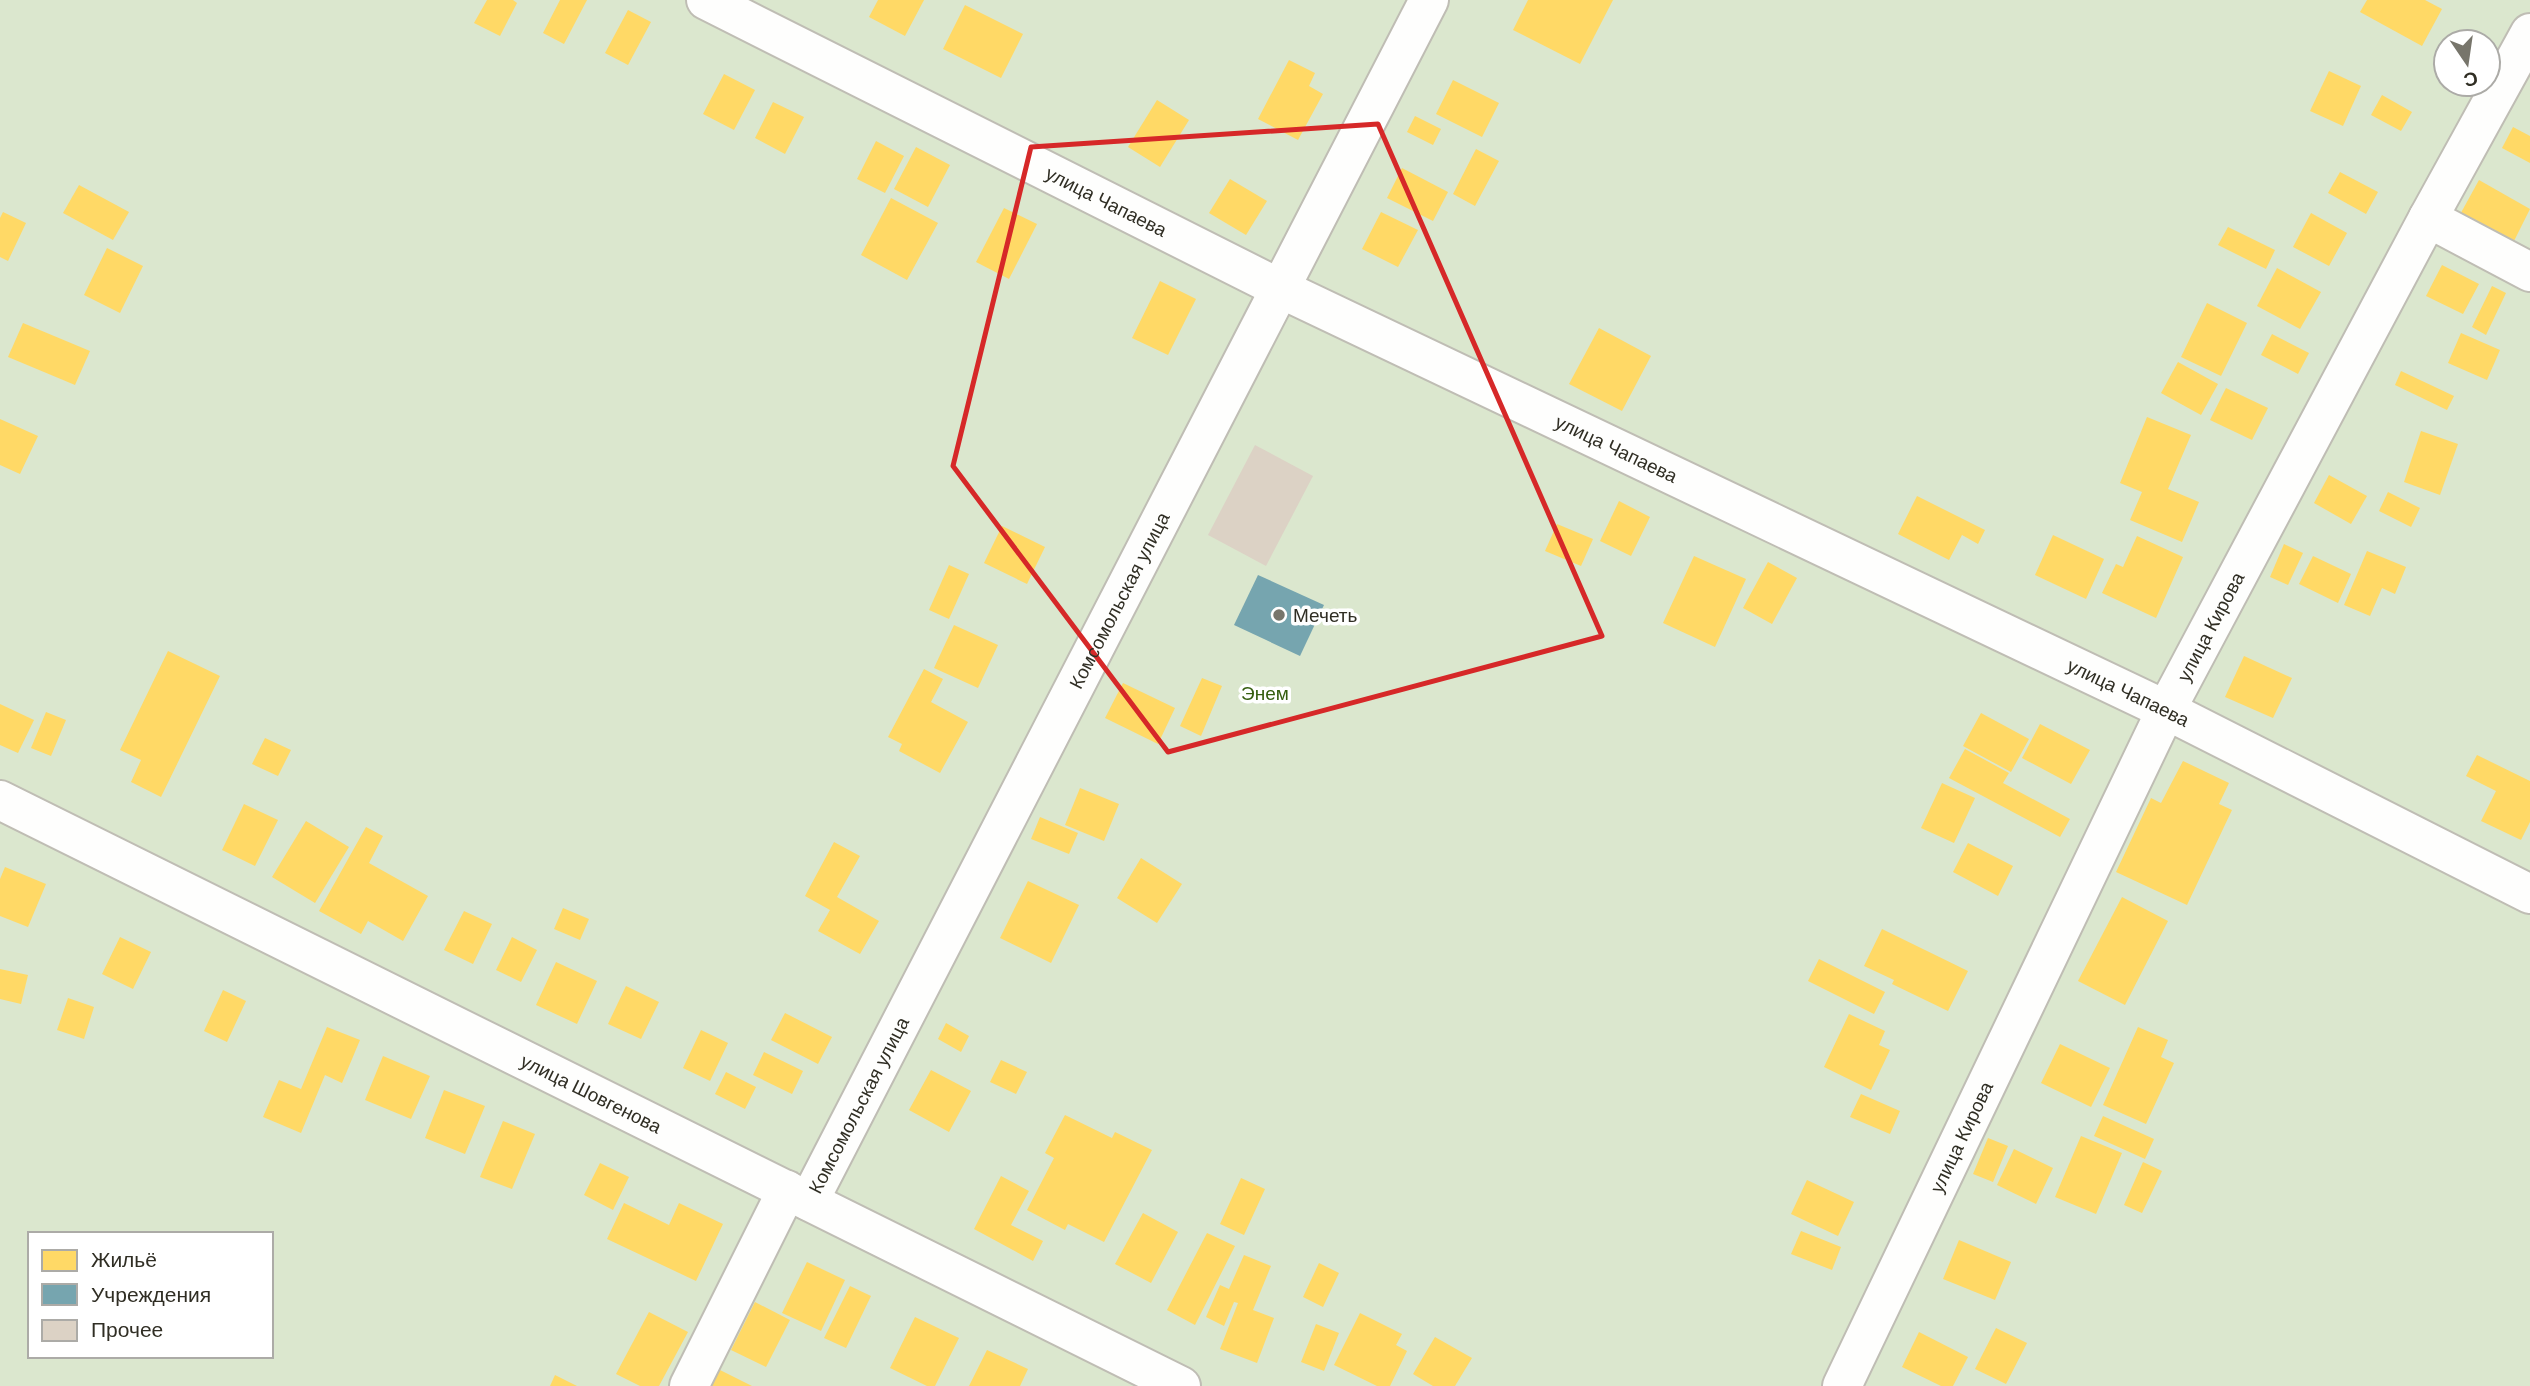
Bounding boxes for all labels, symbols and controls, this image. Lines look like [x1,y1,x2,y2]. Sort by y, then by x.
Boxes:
north arrow [2432,28,2502,98]
text: С [2461,65,2480,93]
street label: улица Чапаева [1041,160,1171,242]
street label: улица Чапаева [1551,409,1682,488]
street label: Комсомольская улица [1063,507,1175,693]
street label: улица Кирова [2171,567,2250,686]
place label: Мечеть [1293,603,1358,628]
marker: Мечеть [1271,607,1287,623]
street label: улица Чапаева [2063,652,2194,732]
park label: Энем [1241,681,1289,706]
street label: Комсомольская улица [803,1012,915,1198]
street label: улица Шовгенова [517,1048,666,1139]
street label: улица Кирова [1924,1077,1999,1197]
legend [28,1232,273,1358]
text: Жильё [91,1246,157,1274]
text: Учреждения [91,1281,211,1309]
text: Прочее [91,1316,163,1344]

